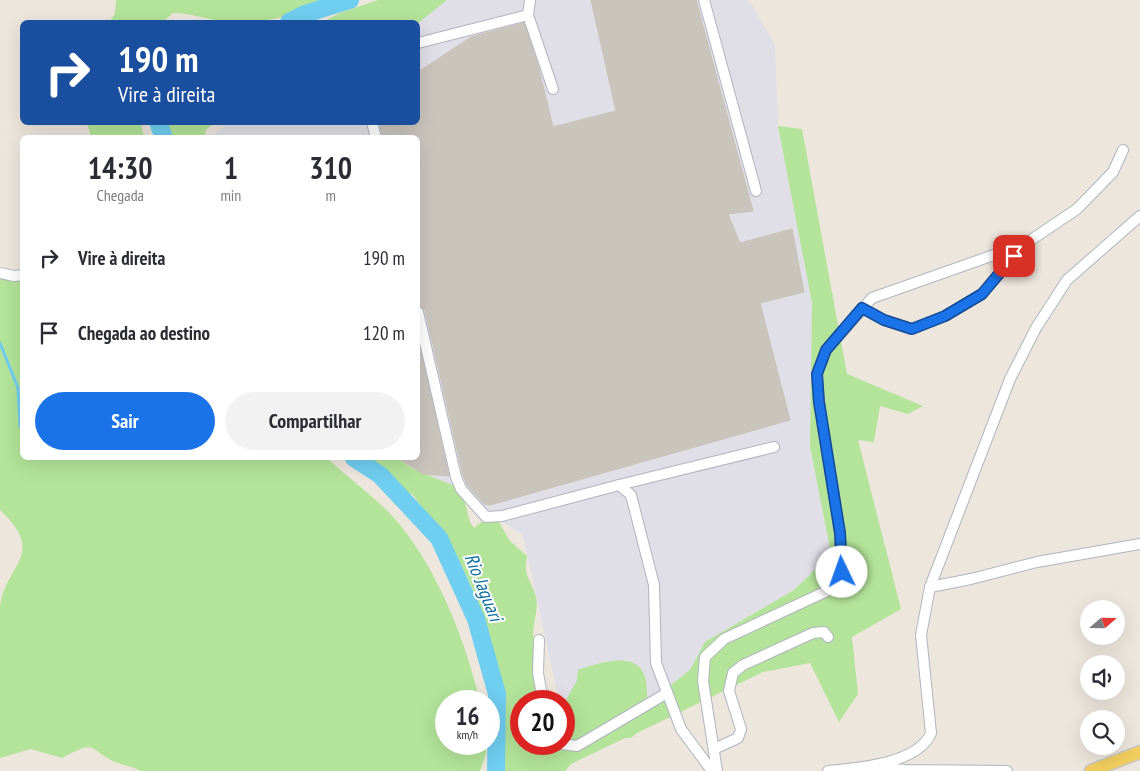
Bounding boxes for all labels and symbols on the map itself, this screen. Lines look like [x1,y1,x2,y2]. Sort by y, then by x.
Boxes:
pin [993,235,1035,277]
position arrow [815,545,867,597]
water label: Rio Jaguari [460,550,510,627]
north arrow [1080,600,1125,645]
speed limit sign: 20 [510,690,575,755]

